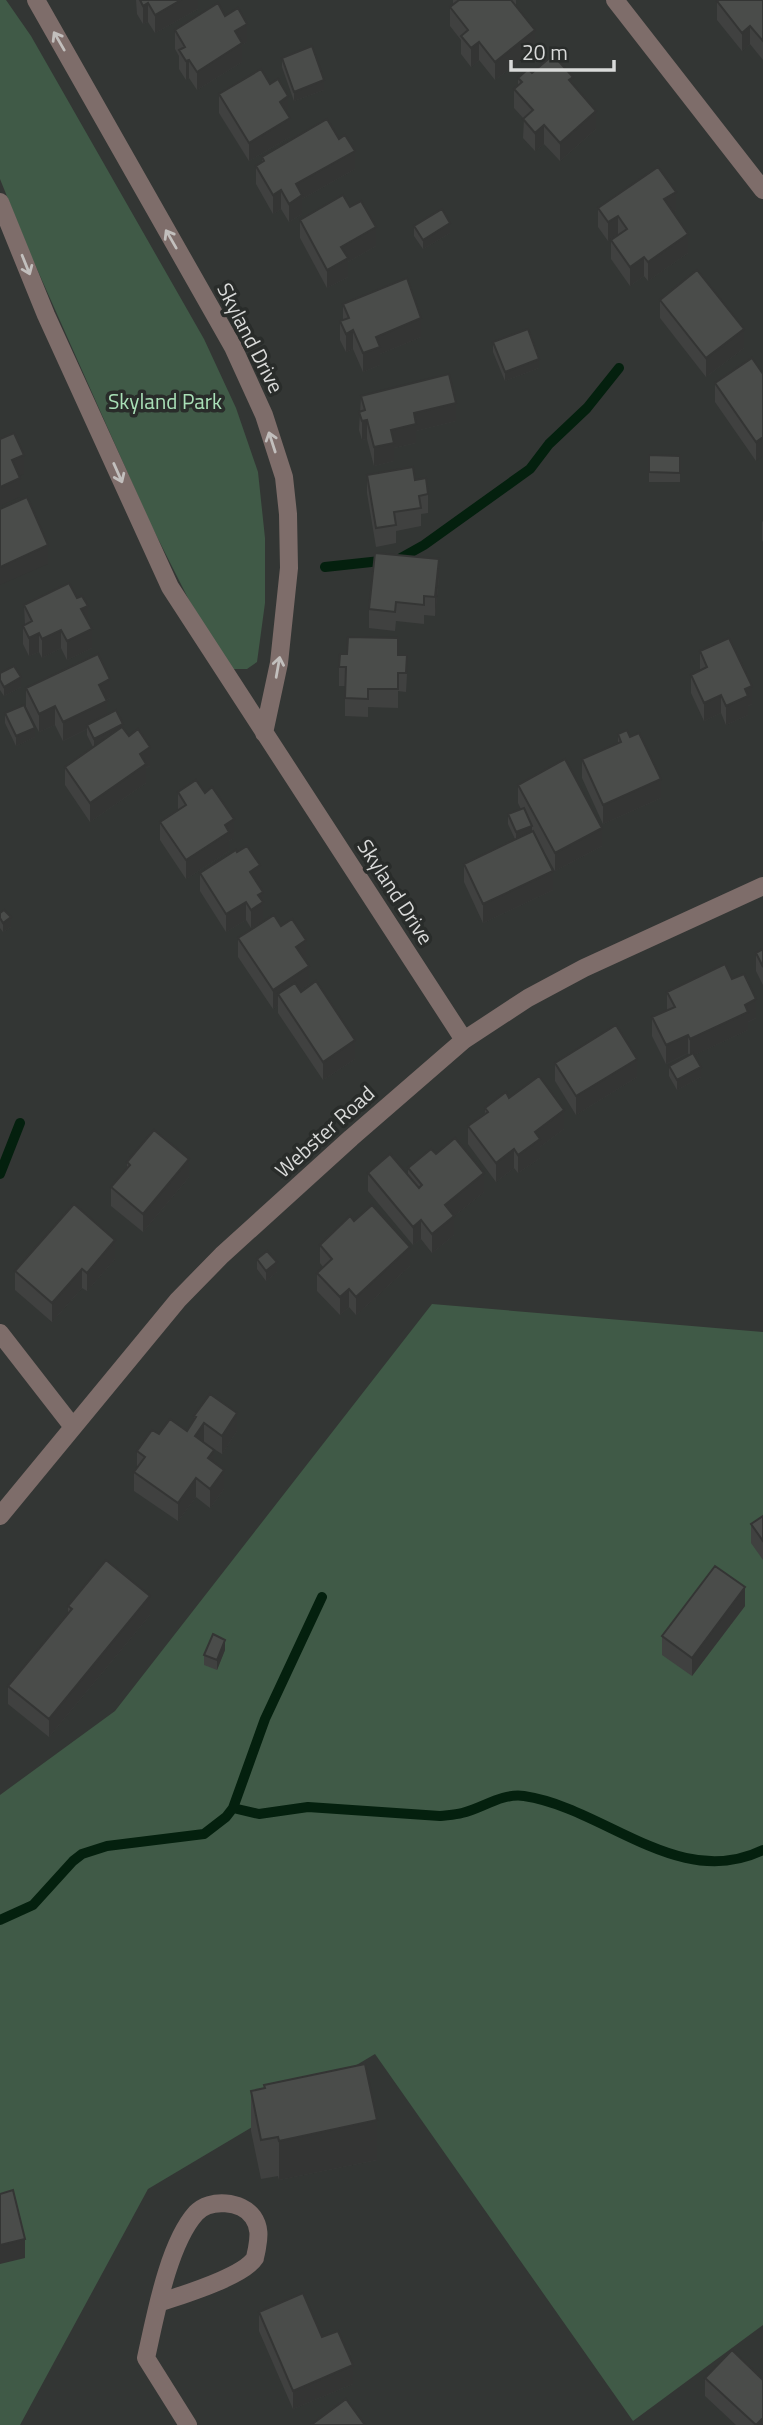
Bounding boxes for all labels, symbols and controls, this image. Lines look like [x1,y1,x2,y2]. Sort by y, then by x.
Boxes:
scale bar [511,28,614,72]
one-way arrow [52,31,66,51]
text: 20 m [522,36,568,68]
one-way arrow [164,229,178,249]
one-way arrow [20,254,33,276]
street label: Skyland Drive [209,277,292,398]
park label: Skyland Park [108,385,222,417]
one-way arrow [265,431,278,453]
one-way arrow [112,462,125,484]
one-way arrow [272,656,285,679]
street label: Skyland Drive [350,832,442,950]
street label: Webster Road [267,1078,381,1185]

